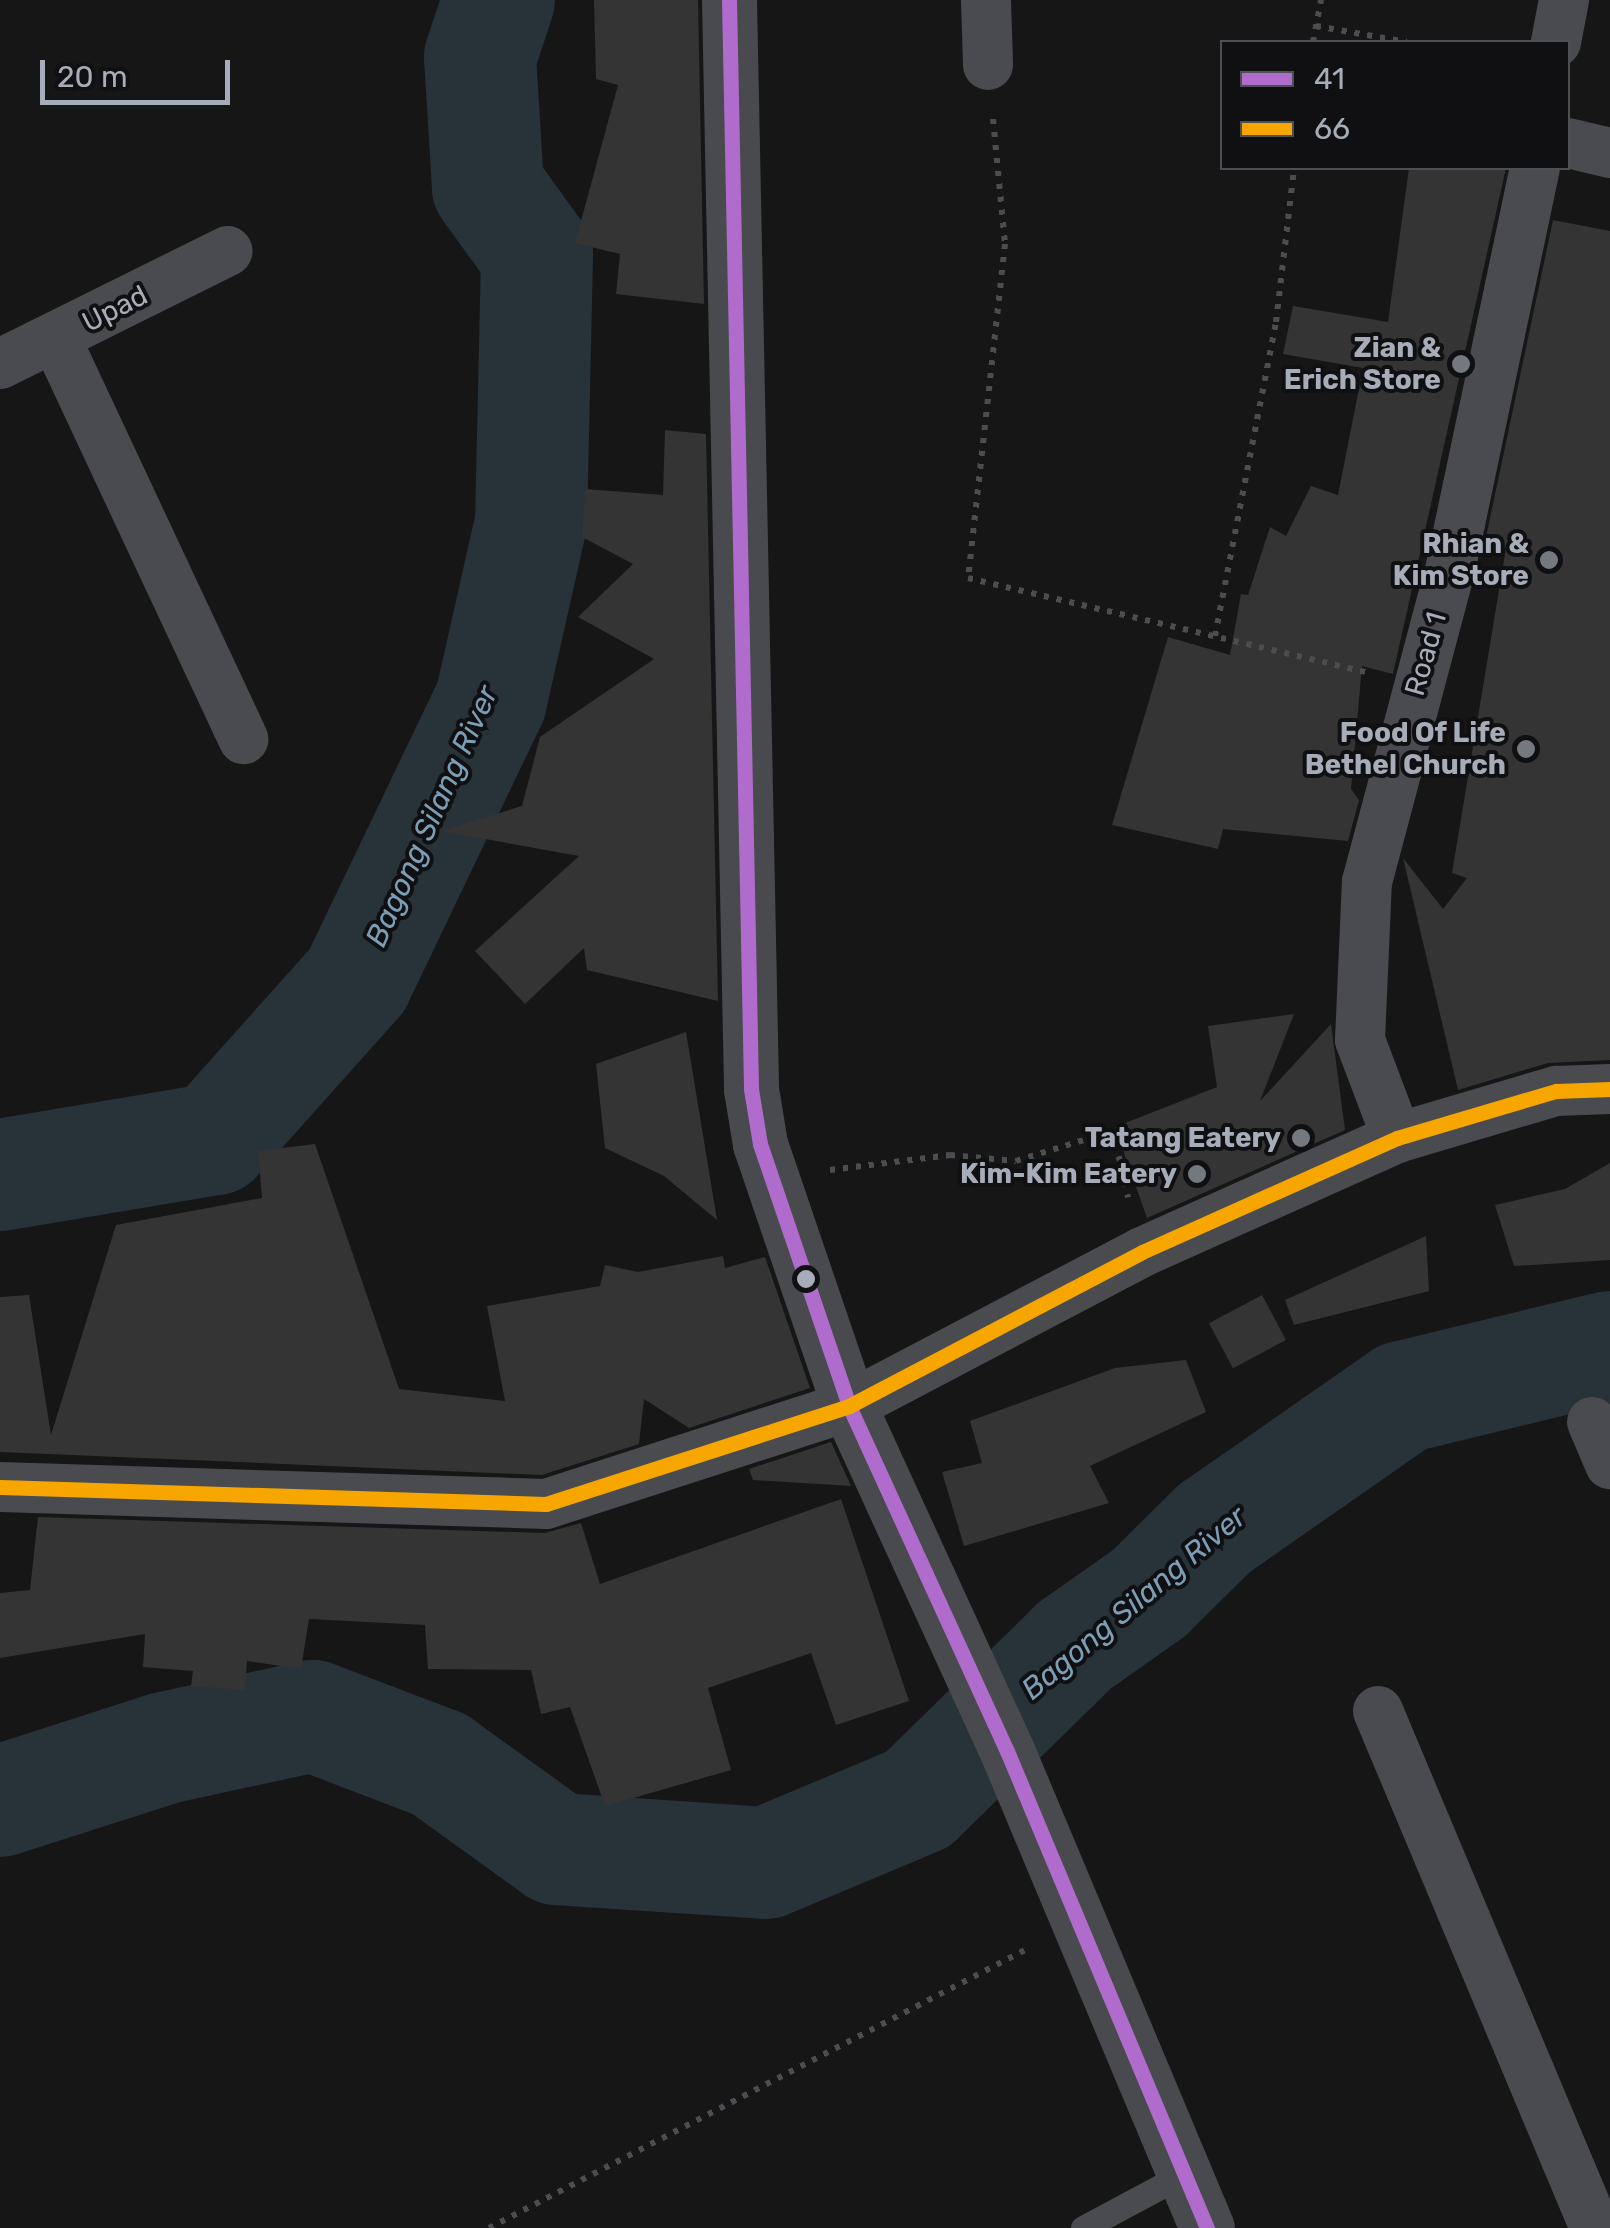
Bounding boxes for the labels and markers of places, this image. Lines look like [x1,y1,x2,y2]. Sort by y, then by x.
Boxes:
place label: Zian & Erich Store [1284,331,1441,397]
marker: Zian & Erich Store [1450,353,1472,375]
place label: Rhian & Kim Store [1393,527,1529,593]
marker: Rhian & Kim Store [1538,549,1560,571]
place label: Food Of Life Bethel Church [1305,716,1506,782]
marker: Food Of Life Bethel Church [1515,738,1537,760]
place label: Tatang Eatery [1085,1121,1281,1155]
marker: Tatang Eatery [1290,1127,1312,1149]
place label: Kim-Kim Eatery [960,1157,1177,1191]
marker: Kim-Kim Eatery [1186,1163,1208,1185]
unlabelled marker [796,1269,816,1289]

